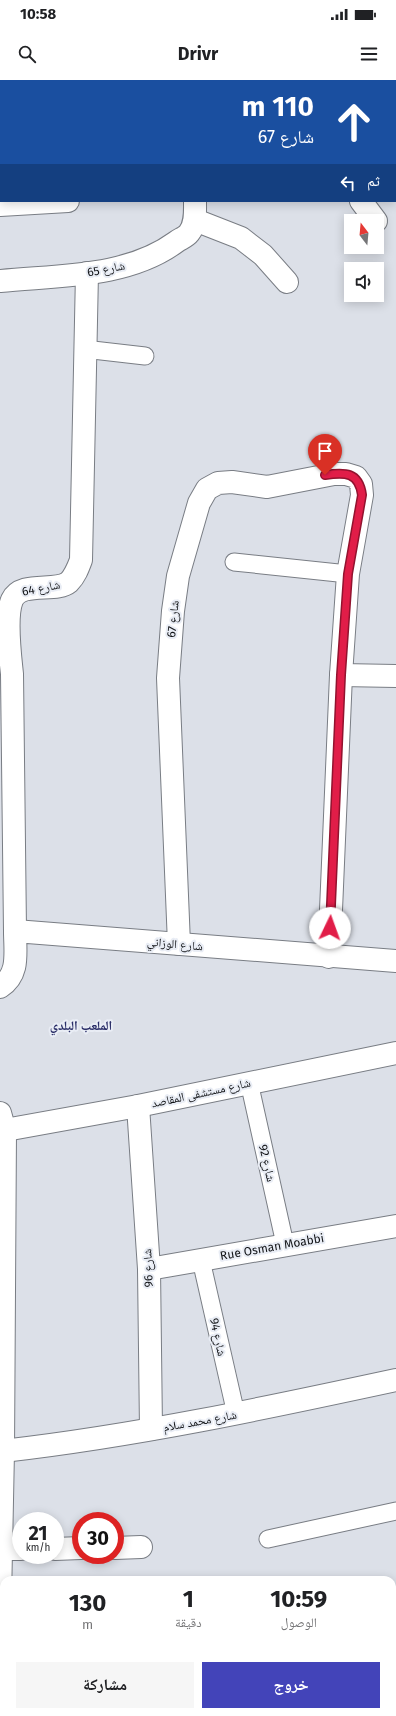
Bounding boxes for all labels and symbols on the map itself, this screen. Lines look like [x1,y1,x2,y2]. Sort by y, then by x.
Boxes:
north arrow [344,214,384,254]
street label: شارع 65 [86,258,126,281]
pin [308,434,342,475]
street label: شارع 64 [21,577,62,600]
street label: شارع 67 [164,600,183,638]
position arrow [309,907,351,949]
street label: شارع الوزاني [146,935,204,956]
district label: الملعب البلدي [50,1018,112,1036]
street label: شارع مستشفى المقاصد [150,1076,252,1111]
street label: شارع 92 [255,1143,278,1183]
street label: Rue Osman Moabbi [219,1231,325,1263]
street label: شارع 96 [140,1248,157,1288]
street label: شارع 94 [206,1317,229,1358]
street label: شارع محمد سلام [162,1408,238,1435]
speed limit sign: 30 [72,1512,124,1564]

